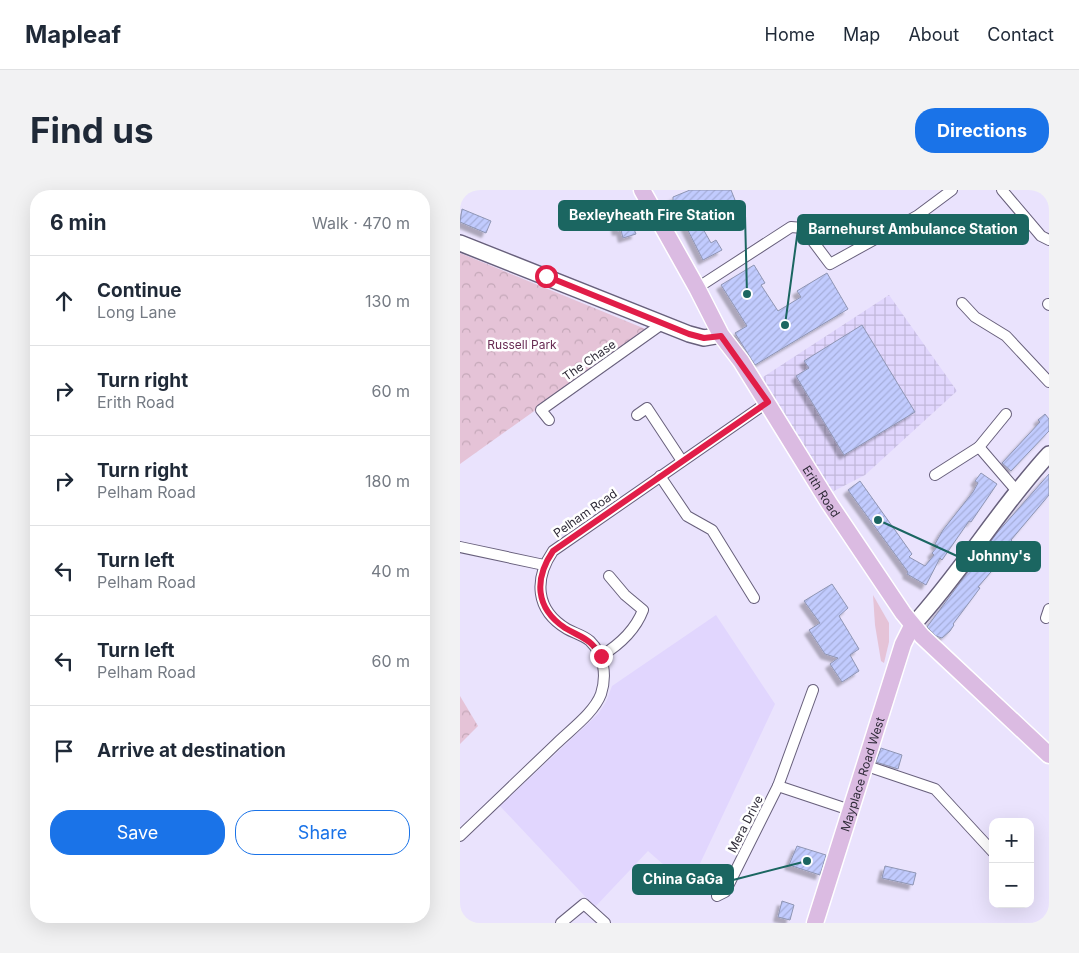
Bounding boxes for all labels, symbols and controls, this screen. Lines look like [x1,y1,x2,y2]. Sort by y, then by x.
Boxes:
text: Mapleaf [25,20,121,49]
text: Home [765,24,815,45]
text: Map [843,24,880,45]
text: About [908,24,959,45]
text: Contact [987,24,1054,45]
button: Directions [915,108,1049,153]
text: Find us [30,109,154,151]
callout: Bexleyheath Fire Station [559,201,745,230]
text: Bexleyheath Fire Station [569,206,735,223]
text: 6 min [50,210,107,235]
text: Walk · 470 m [312,213,410,233]
callout: Barnehurst Ambulance Station [798,215,1028,244]
text: Barnehurst Ambulance Station [808,220,1018,237]
route start [535,265,558,288]
text: Continue [97,279,182,302]
icon: ahead [50,287,78,315]
text: 130 m [365,291,410,311]
text: Long Lane [97,302,176,322]
street label: The Chase [560,336,618,384]
park label: Russell Park [487,337,557,352]
text: Turn right [97,369,188,392]
icon: right [50,377,78,405]
text: 60 m [371,381,410,401]
text: Erith Road [97,392,175,412]
text: Turn right [97,459,188,482]
street label: Erith Road [800,462,844,520]
icon: right [50,467,78,495]
text: 180 m [365,471,410,491]
text: Pelham Road [97,482,196,502]
street label: Pelham Road [550,486,620,540]
callout: Johnny's [957,542,1040,571]
text: Johnny's [967,547,1031,564]
text: Turn left [97,549,175,572]
icon: left [50,557,78,585]
text: 40 m [371,561,410,581]
text: Pelham Road [97,572,196,592]
text: Turn left [97,639,175,662]
route end [590,645,613,668]
icon: left [50,647,78,675]
text: 60 m [371,651,410,671]
text: Pelham Road [97,662,196,682]
street label: Mayplace Road West [837,715,887,833]
icon: arrive [50,737,78,765]
text: Arrive at destination [97,739,286,762]
street label: Mera Drive [724,793,766,855]
button: Save [50,810,225,855]
button: Share [235,810,410,855]
map controls [989,818,1034,908]
button: + [989,818,1034,863]
button: − [989,863,1034,908]
callout: China GaGa [633,865,733,894]
text: China GaGa [643,870,723,887]

